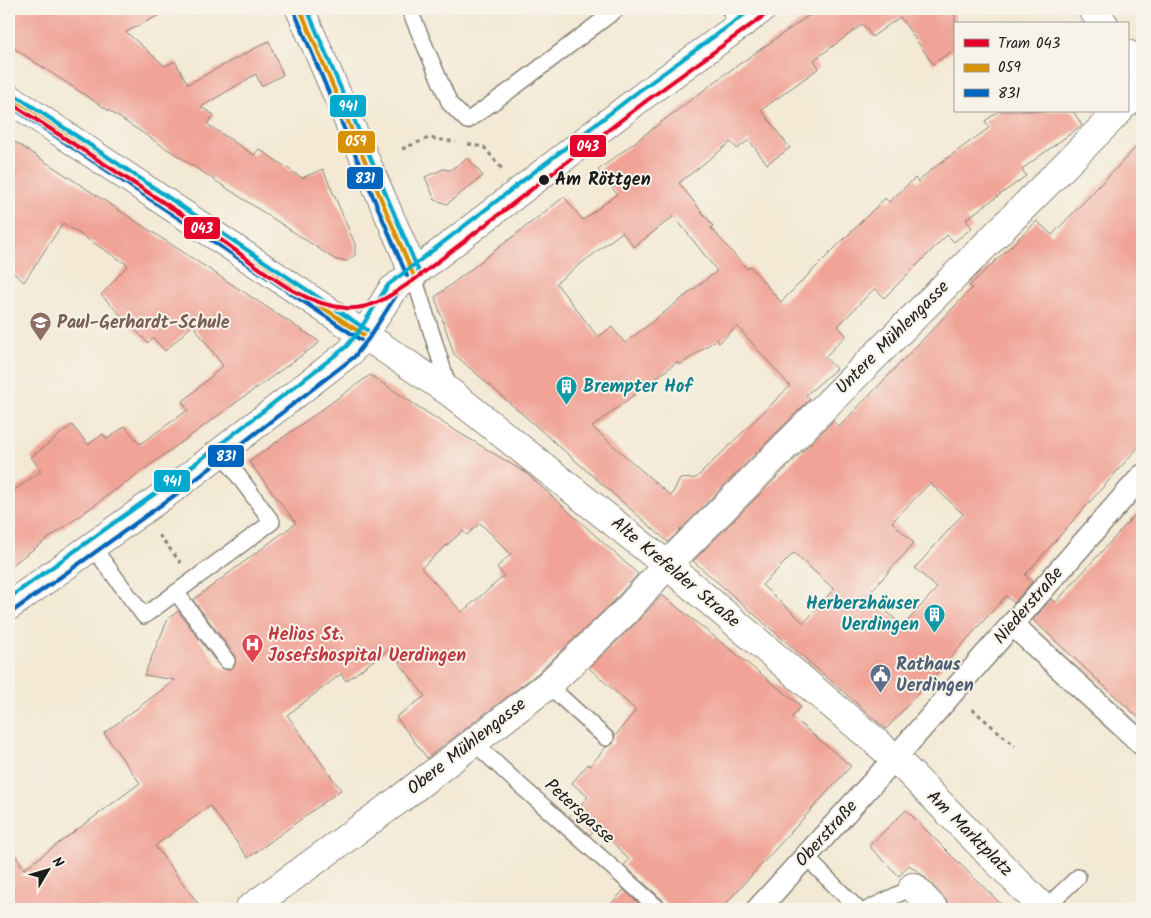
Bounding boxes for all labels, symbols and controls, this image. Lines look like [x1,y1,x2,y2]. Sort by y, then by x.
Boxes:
legend [954,22,1128,112]
text: Tram 043 [998,32,1061,56]
text: 059 [998,56,1022,80]
text: 831 [998,82,1021,106]
line badge: 941 [329,94,367,118]
text: 941 [339,96,358,118]
line badge: 059 [337,130,376,154]
text: 059 [345,131,367,153]
line badge: 043 [569,134,607,158]
text: 043 [577,136,600,158]
line badge: 831 [346,166,384,190]
place label: Am Röttgen [555,166,651,195]
text: 831 [355,168,376,190]
marker: Am Röttgen [537,173,551,187]
line badge: 043 [183,216,221,240]
text: 043 [191,218,214,240]
street label: Untere Mühlengasse [829,274,957,402]
place label: Paul-Gerhardt-Schule [57,309,230,338]
school or university icon: Paul-Gerhardt-Schule [29,311,53,342]
place label: Brempter Hof [583,373,694,402]
building icon: Brempter Hof [555,375,579,406]
line badge: 831 [207,444,245,468]
text: 831 [216,446,237,468]
line badge: 941 [153,469,191,493]
text: 941 [163,471,182,493]
street label: Alte Krefelder Straße [604,510,746,636]
street label: Niederstraße [987,561,1071,651]
place label: Herberzhäuser Uerdingen [806,590,920,640]
building icon: Herberzhäuser Uerdingen [923,602,947,633]
place label: Helios St. Josefshospital Uerdingen [268,621,466,671]
hospital icon: Helios St. Josefshospital Uerdingen [240,633,264,664]
place label: Rathaus Uerdingen [896,651,974,701]
public building icon: Rathaus Uerdingen [868,663,892,694]
street label: Obere Mühlengasse [401,691,533,803]
street label: Petersgasse [537,772,621,852]
street label: Am Marktplatz [919,784,1019,884]
street label: Oberstraße [789,794,865,874]
north arrow [22,846,72,896]
text: N [46,852,69,873]

